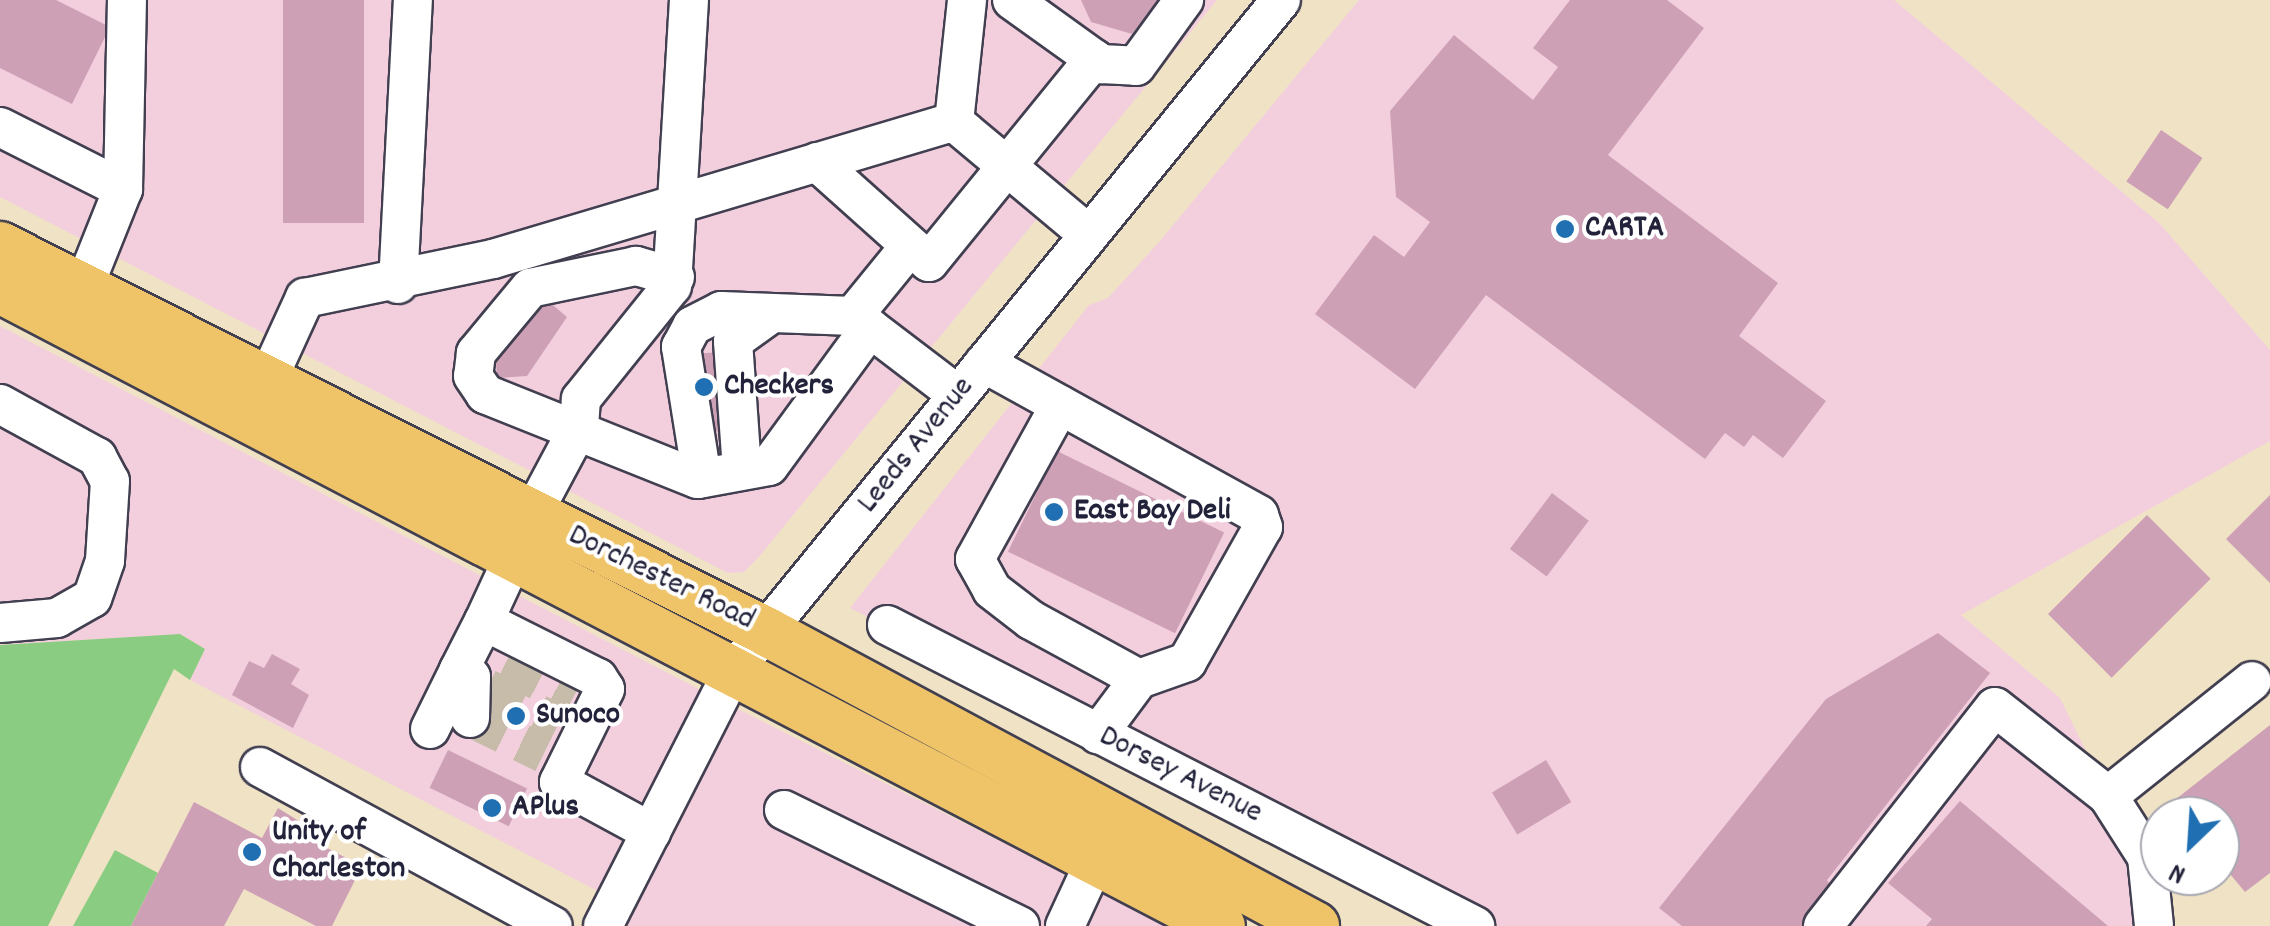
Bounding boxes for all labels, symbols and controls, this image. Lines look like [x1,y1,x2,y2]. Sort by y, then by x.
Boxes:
place label: CARTA [1585,210,1664,248]
marker: CARTA [1554,218,1576,240]
place label: Checkers [724,368,834,406]
street label: Leeds Avenue [850,370,984,522]
marker: Checkers [693,376,715,398]
place label: East Bay Deli [1074,493,1231,531]
marker: East Bay Deli [1043,501,1065,523]
street label: Dorchester Road [562,517,760,641]
place label: Sunoco [536,697,620,735]
marker: Sunoco [505,705,527,727]
street label: Dorsey Avenue [1092,718,1268,834]
place label: APlus [512,789,579,827]
north arrow [2140,796,2240,896]
marker: APlus [481,797,503,819]
place label: Unity of Charleston [272,815,405,890]
marker: Unity of Charleston [241,841,263,863]
text: N [2163,850,2193,892]

